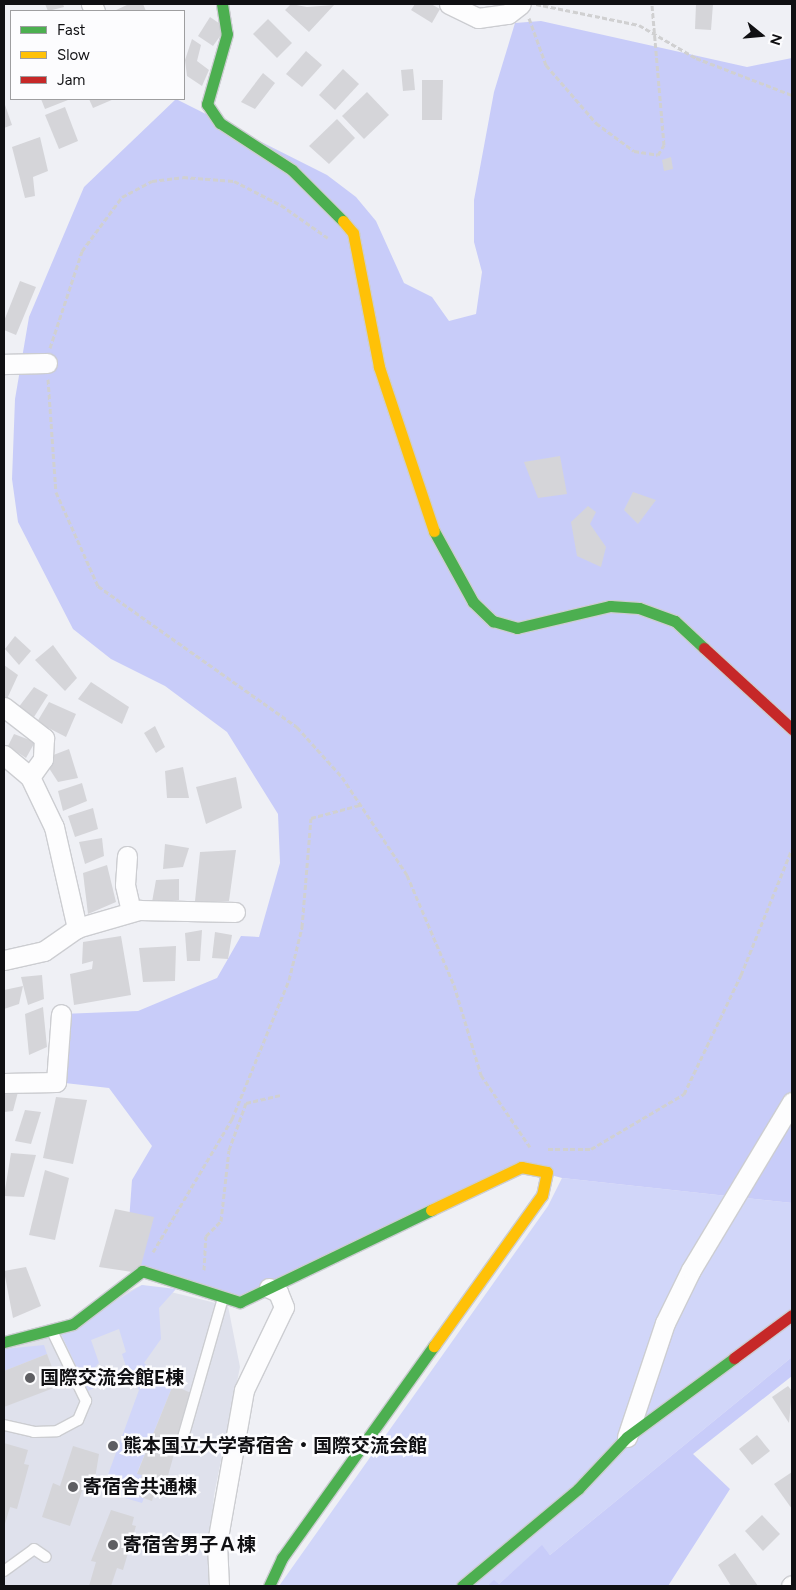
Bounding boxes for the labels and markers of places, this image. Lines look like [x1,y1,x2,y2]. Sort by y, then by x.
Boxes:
place label: 国際交流会館E棟 [40,1367,184,1389]
marker: 国際交流会館E棟 [24,1372,36,1384]
place label: 熊本国立大学寄宿舎・国際交流会館 [123,1435,427,1457]
marker: 熊本国立大学寄宿舎・国際交流会館 [107,1440,119,1452]
place label: 寄宿舎共通棟 [83,1476,197,1498]
marker: 寄宿舎共通棟 [67,1481,79,1493]
place label: 寄宿舎男子Ａ棟 [123,1534,256,1556]
marker: 寄宿舎男子Ａ棟 [107,1539,119,1551]

